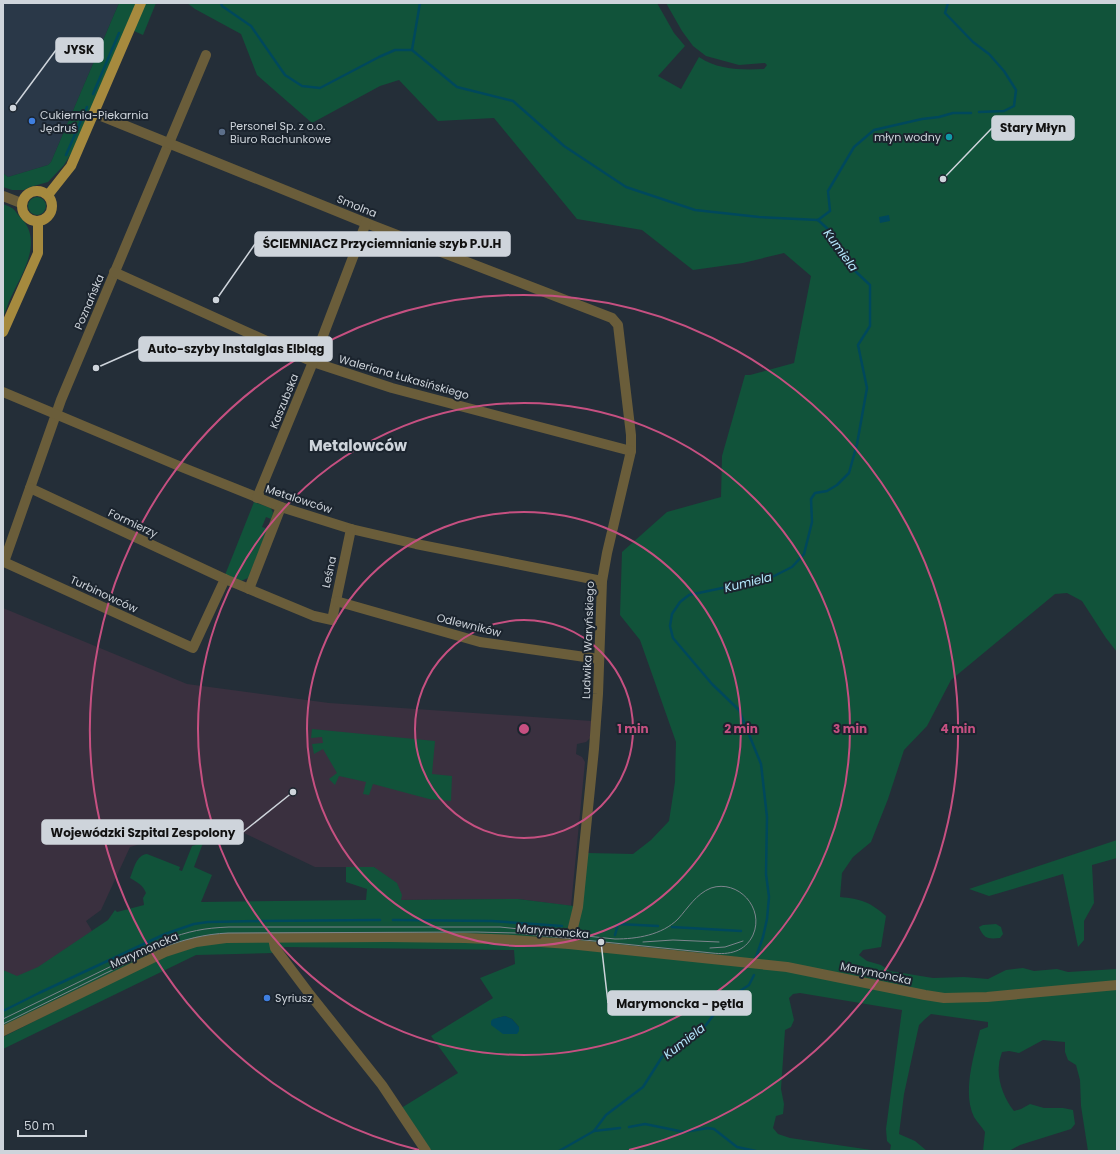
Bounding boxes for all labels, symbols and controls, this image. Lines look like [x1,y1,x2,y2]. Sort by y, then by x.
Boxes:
callout: JYSK [56,38,103,62]
text: JYSK [64,41,95,58]
place label: Cukiernia-Piekarnia Jędruś [40,107,148,136]
marker: Cukiernia-Piekarnia Jędruś [27,116,37,126]
callout: Stary Młyn [992,116,1074,140]
place label: Personel Sp. z o.o. Biuro Rachunkowe [230,118,331,147]
text: Stary Młyn [1000,119,1066,136]
marker: Personel Sp. z o.o. Biuro Rachunkowe [217,127,227,137]
place label: młyn wodny [874,129,942,145]
marker: młyn wodny [944,132,954,142]
street label: Smolna [335,191,379,221]
water label: Kumiela [820,225,862,275]
callout: ŚCIEMNIACZ Przyciemnianie szyb P.U.H [255,232,510,256]
text: ŚCIEMNIACZ Przyciemnianie szyb P.U.H [263,235,502,252]
street label: Poznańska [70,272,108,332]
callout: Auto-szyby Instalglas Elbląg [139,337,332,361]
text: Auto-szyby Instalglas Elbląg [148,340,324,357]
street label: Waleriana Łukasińskiego [337,351,471,403]
street label: Kaszubska [266,371,302,431]
district label: Metalowców [309,435,407,456]
street label: Metalowców [264,481,334,517]
street label: Formierzy [106,505,161,542]
street label: Leśna [318,555,340,589]
water label: Kumiela [722,568,774,596]
street label: Turbinowców [68,571,140,617]
street label: Ludwika Waryńskiego [578,581,598,699]
street label: Odlewników [435,609,503,641]
text: 1 min [617,720,649,737]
text: 2 min [724,720,758,737]
text: 3 min [833,720,867,737]
text: 4 min [940,720,976,737]
centre of rings [517,722,531,736]
callout: Wojewódzki Szpital Zespolony [42,820,243,844]
text: Wojewódzki Szpital Zespolony [51,824,236,841]
street label: Marymoncka [516,920,590,942]
street label: Marymoncka [108,928,180,972]
street label: Marymoncka [839,958,913,988]
place label: Syriusz [275,990,312,1006]
callout: Marymoncka - pętla [608,991,751,1015]
marker: Syriusz [262,993,272,1003]
text: Marymoncka - pętla [616,995,744,1012]
water label: Kumiela [660,1019,708,1063]
scale bar [18,1112,86,1138]
text: 50 m [24,1117,55,1134]

